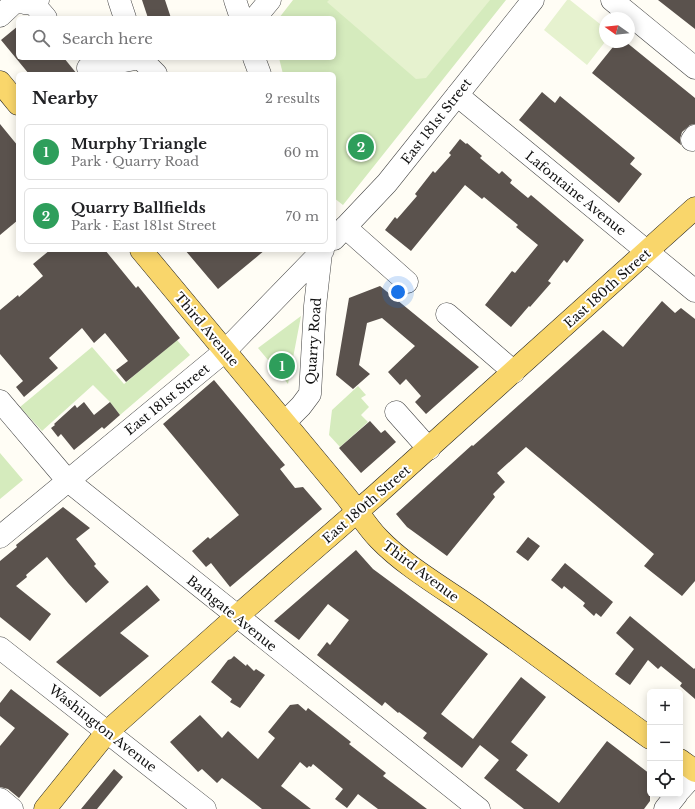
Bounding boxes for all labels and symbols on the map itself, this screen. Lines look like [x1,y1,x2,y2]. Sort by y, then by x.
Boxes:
north arrow [599,12,635,48]
street label: East 181st Street [398,75,475,168]
pin: 2 [348,132,374,162]
street label: Lafontaine Avenue [522,147,630,239]
street label: East 180th Street [560,245,654,332]
your location [388,282,408,302]
street label: Third Avenue [171,289,243,370]
street label: Quarry Road [302,297,325,385]
pin: 1 [269,351,295,381]
street label: East 181st Street [121,360,213,439]
street label: East 180th Street [319,462,414,547]
street label: Third Avenue [379,537,462,606]
street label: Bathgate Avenue [183,572,280,655]
street label: Washington Avenue [44,680,160,776]

